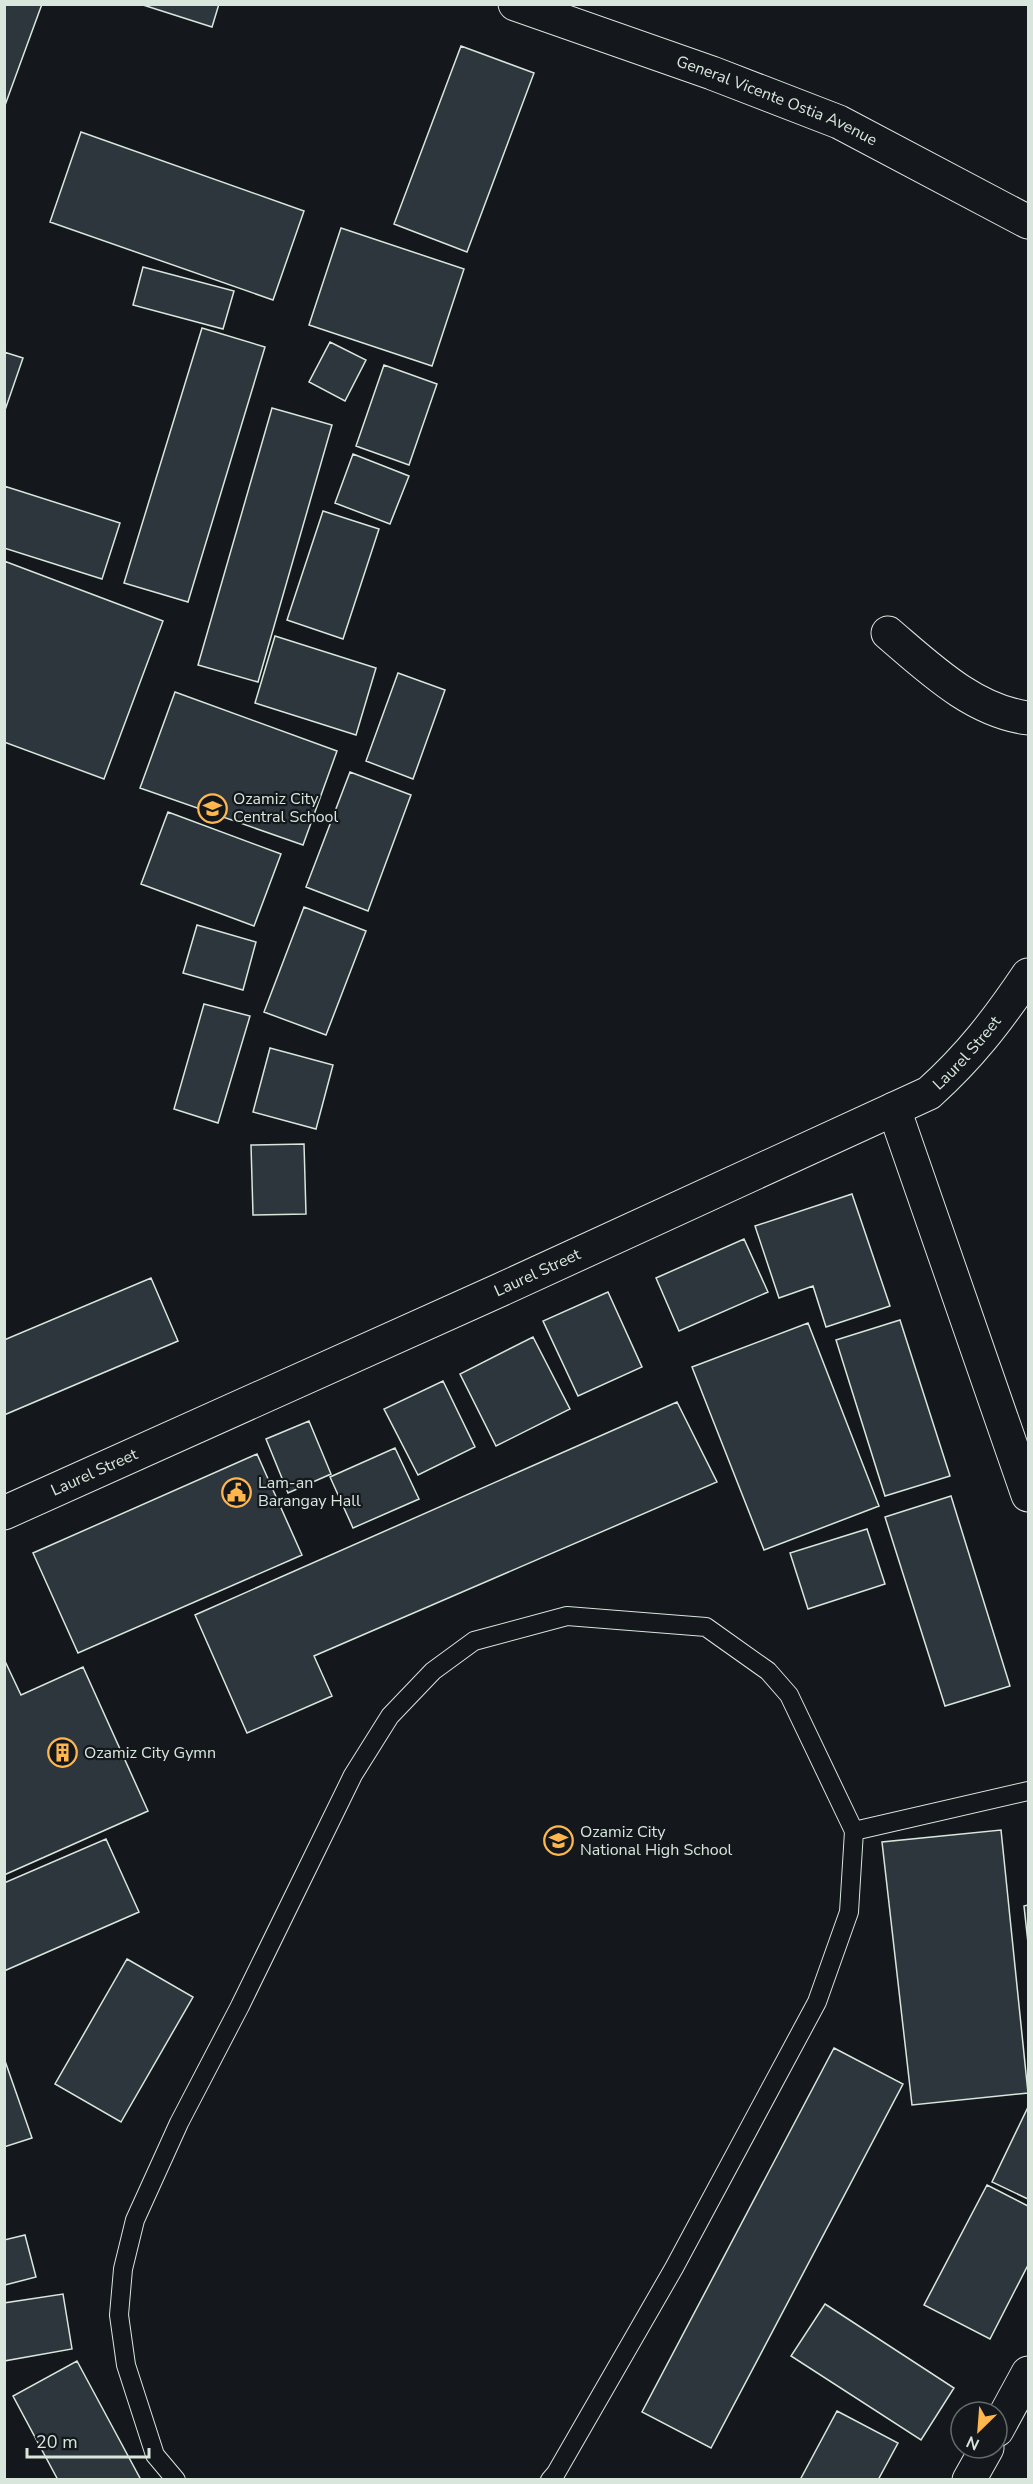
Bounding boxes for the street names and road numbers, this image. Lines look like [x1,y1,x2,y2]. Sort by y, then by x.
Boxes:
street label: General Vicente Ostia Avenue [673,50,881,151]
street label: Laurel Street [928,1011,1006,1095]
street label: Laurel Street [491,1243,585,1302]
street label: Laurel Street [47,1443,142,1501]

